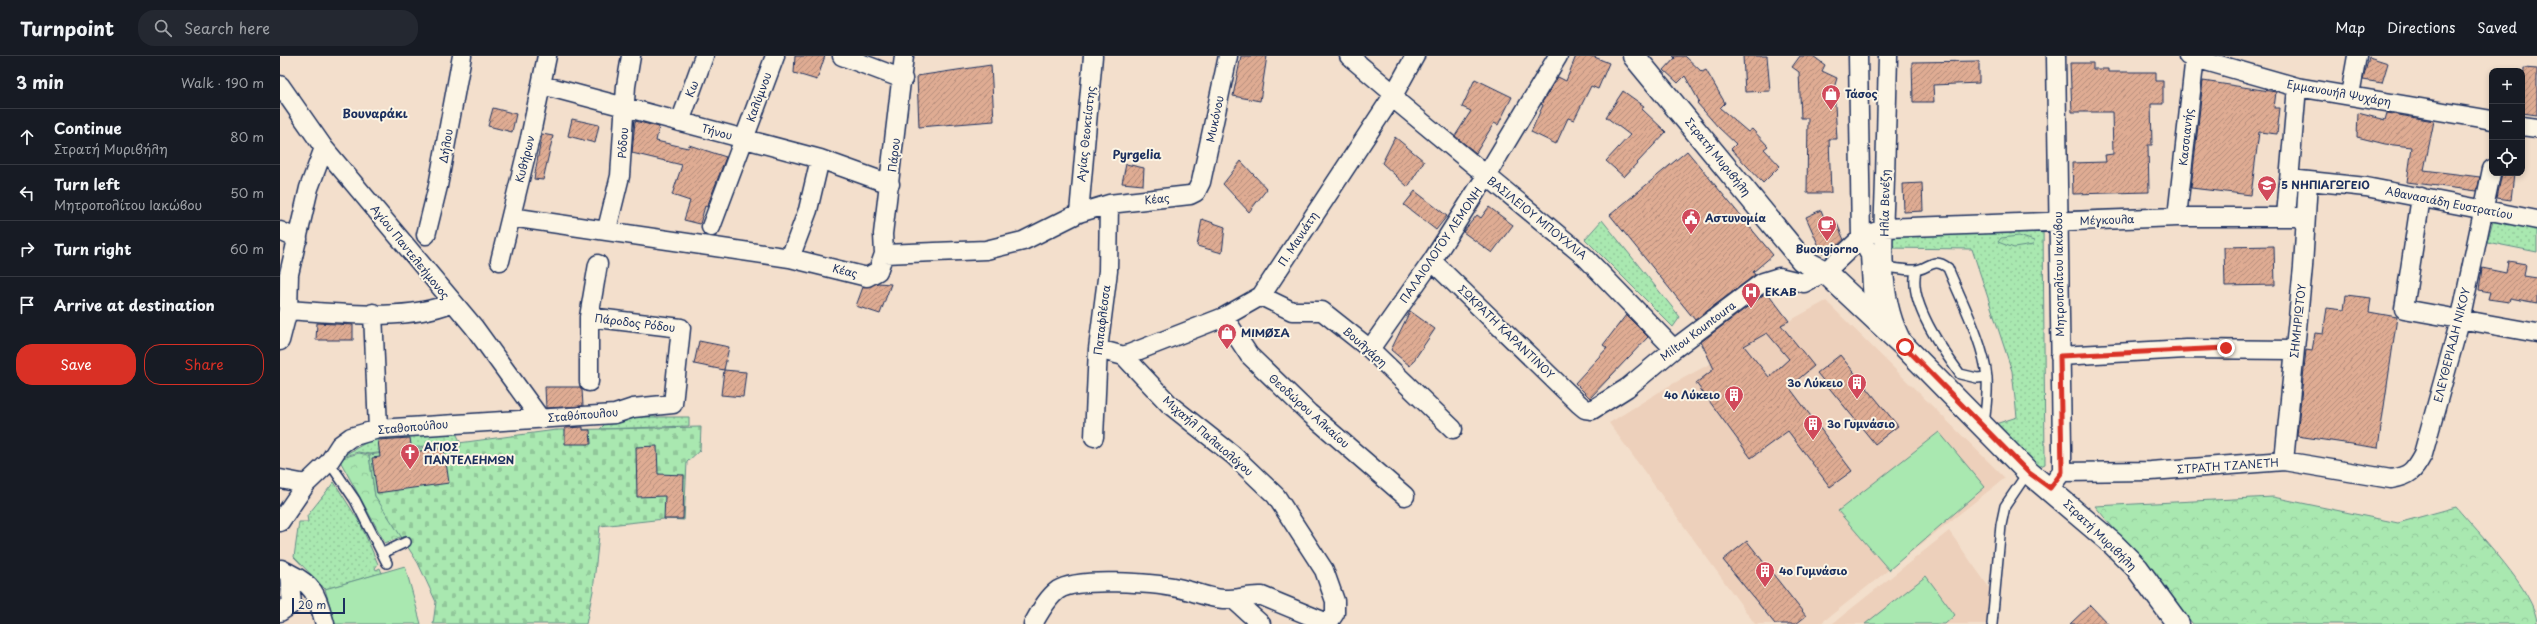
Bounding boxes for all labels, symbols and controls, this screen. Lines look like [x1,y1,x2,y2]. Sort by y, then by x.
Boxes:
search box [138,10,418,46]
text: Turnpoint [20,14,114,42]
text: Search here [184,16,270,39]
icon: search [152,17,174,39]
text: Map [2335,17,2365,38]
text: Directions [2387,17,2455,38]
text: Saved [2477,17,2517,38]
map controls [2489,68,2525,176]
button: + [2489,68,2525,104]
text: 3 min [16,69,64,95]
street label: Καλύμνου [742,70,775,124]
text: Walk · 190 m [181,73,264,92]
street label: Εμμανουήλ Ψυχάρη [2286,75,2393,110]
street label: Κω [681,78,702,100]
shop icon: Τάσος [1820,83,1842,111]
street label: Αγίας Θεοκτίστης [1072,85,1099,183]
place label: Τάσος [1845,85,1878,102]
street label: Μυκόνου [1201,94,1228,144]
district label: Βουναράκι [342,104,408,122]
button: − [2489,104,2525,140]
street label: Κασσιανής [2174,107,2197,166]
street label: Στρατή Μυριβήλη [1681,114,1755,199]
text: Continue [54,116,122,139]
street label: Τήνου [700,119,734,144]
icon: ahead [16,126,38,148]
text: 80 m [230,127,264,146]
street label: Δήλου [434,127,457,165]
street label: Ρόδου [613,127,632,159]
street label: Κυθήρων [510,133,539,184]
street label: Πάρου [883,137,904,173]
text: Στρατή Μυριβήλη [54,139,168,158]
button: locate [2489,140,2525,176]
district label: Pyrgelia [1112,145,1162,163]
street label: Ηλία Βενέζη [1875,169,1894,237]
text: Turn left [54,172,120,195]
street label: ΒΑΣΙΛΕΙΟΥ ΜΠΟΥΧΛΙΑ [1484,172,1591,264]
school or university icon: 5 ΝΗΠΙΑΓΩΓΕΙΟ [2256,174,2278,202]
place label: 5 ΝΗΠΙΑΓΩΓΕΙΟ [2281,176,2370,193]
icon: left [16,182,38,204]
street label: Αθανασιάδη Ευστρατίου [2384,182,2514,223]
text: 50 m [230,183,264,202]
street label: ΠΑΛΑΙΟΛΟΓΟΥ ΛΕΜΟΝΗ [1395,183,1486,306]
street label: Κέας [1144,189,1171,208]
text: Μητροπολίτου Ιακώβου [54,195,202,214]
street label: Αγίου Παντελεήμονος [367,201,454,303]
public building icon: Αστυνομία [1680,207,1702,235]
street label: Π. Μανιάτη [1273,208,1322,270]
place label: Αστυνομία [1704,209,1767,226]
street label: Μέγκουλα [2079,210,2135,229]
street label: Μητροπολίτου Ιακώβου [2049,211,2068,337]
cafe icon: Buongiorno [1816,214,1838,242]
text: Turn right [54,237,131,260]
icon: right [16,238,38,260]
text: 60 m [230,239,264,258]
place label: Buongiorno [1796,240,1859,257]
street label: Κέας [831,259,860,282]
street label: ΣΩΚΡΑΤΗ ΚΑΡΑΝΤΙΝΟΥ [1454,281,1559,383]
hospital icon: ΕΚΑΒ [1740,281,1762,309]
place label: ΕΚΑΒ [1765,283,1797,300]
street label: ΣΗΜΗΡΙΩΤΟΥ [2285,283,2310,359]
street label: Παπαφλέσσα [1089,284,1114,356]
street label: ΕΛΕΥΘΕΡΙΑΔΗ ΝΙΚΟΥ [2429,286,2474,404]
text: Arrive at destination [54,293,215,316]
icon: arrive [16,294,38,316]
street label: Miltou Kountoura [1656,296,1739,365]
street label: Πάροδος Ρόδου [594,309,676,336]
shop icon: MIMØΣΑ [1216,322,1238,350]
street label: Βουλγάρη [1339,322,1391,371]
place label: MIMØΣΑ [1241,324,1290,341]
route start [1896,338,1914,356]
route end [2217,339,2235,357]
button: Save [16,344,136,385]
button: Share [144,344,264,385]
street label: Θεοδώρου Αλκαίου [1265,370,1353,452]
building icon: 3ο Λύκειο [1846,372,1868,400]
place label: 3ο Λύκειο [1787,374,1844,391]
building icon: 4ο Λύκειο [1723,384,1745,412]
place label: 4ο Λύκειο [1664,386,1721,403]
street label: Μιχαήλ Παλαιολόγου [1159,392,1257,480]
street label: Σταθόπουλου [547,403,619,426]
building icon: 3ο Γυμνάσιο [1802,413,1824,441]
street label: Σταθοπούλου [377,415,449,438]
place label: 3ο Γυμνάσιο [1827,415,1895,432]
place label: ΑΓΙΟΣ ΠΑΝΤΕΛΕΗΜΩΝ [424,438,514,468]
church icon: ΑΓΙΟΣ ΠΑΝΤΕΛΕΗΜΩΝ [399,442,421,470]
street label: ΣΤΡΑΤΗ ΤΖΑΝΕΤΗ [2176,453,2279,478]
street label: Στρατή Μυριβήλη [2060,495,2141,574]
building icon: 4ο Γυμνάσιο [1754,560,1776,588]
place label: 4ο Γυμνάσιο [1779,562,1848,579]
scale bar [292,596,345,615]
text: 20 m [298,596,326,613]

